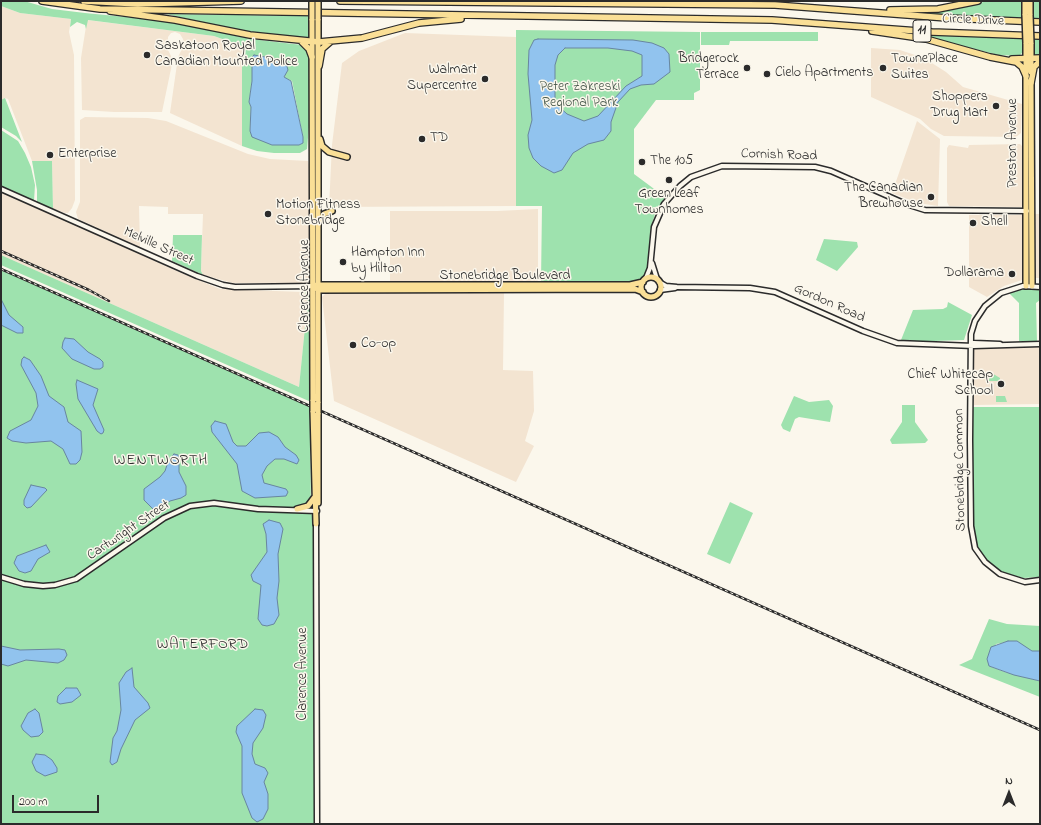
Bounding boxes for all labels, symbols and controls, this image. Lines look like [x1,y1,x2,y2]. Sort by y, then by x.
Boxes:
street label: Circle Drive [942,12,1004,30]
road number: 11 [913,20,931,42]
place label: Saskatoon Royal Canadian Mounted Police [155,39,298,72]
marker: Saskatoon Royal Canadian Mounted Police [142,50,152,60]
place label: Bridgerock Terrace [678,52,739,84]
place label: TownePlace Suites [891,52,958,84]
place label: Walmart Supercentre [407,63,477,96]
marker: Bridgerock Terrace [742,63,752,73]
marker: TownePlace Suites [878,63,888,73]
place label: Cielo Apartments [775,66,873,82]
marker: Cielo Apartments [762,69,772,79]
marker: Walmart Supercentre [480,74,490,84]
park label: Peter Zakreski Regional Park [540,80,620,112]
place label: Shoppers Drug Mart [931,90,988,122]
street label: Preston Avenue [1006,98,1022,188]
marker: Shoppers Drug Mart [991,101,1001,111]
place label: TD [430,131,448,147]
marker: TD [417,134,427,144]
street label: Cornish Road [741,146,817,166]
place label: Enterprise [58,147,117,163]
marker: Enterprise [45,150,55,160]
place label: The 105 [650,154,693,170]
marker: The 105 [637,157,647,167]
marker: Green Leaf Townhomes [664,175,674,185]
place label: The Canadian Brewhouse [844,181,923,214]
place label: Green Leaf Townhomes [634,187,704,220]
marker: The Canadian Brewhouse [926,192,936,202]
place label: Motion Fitness Stonebridge [276,198,360,230]
marker: Motion Fitness Stonebridge [263,209,273,219]
place label: Shell [981,215,1008,231]
marker: Shell [968,218,978,228]
street label: Melville Street [120,224,196,270]
street label: Clarence Avenue [298,240,314,332]
place label: Hampton Inn by Hilton [351,246,425,278]
marker: Hampton Inn by Hilton [338,257,348,267]
place label: Dollarama [944,266,1004,282]
street label: Stonebridge Boulevard [440,269,570,285]
marker: Dollarama [1007,269,1017,279]
street label: Gordon Road [791,281,867,327]
place label: Co-op [361,337,396,353]
marker: Co-op [348,340,358,350]
place label: Chief Whitecap School [907,368,993,400]
marker: Chief Whitecap School [996,379,1006,389]
street label: Stonebridge Common [952,408,970,532]
district label: WENTWORTH [114,453,208,471]
street label: Cartwright Street [84,497,174,565]
street label: Clarence Avenue [296,628,312,720]
district label: WATERFORD [157,637,249,655]
north arrow [989,773,1029,813]
text: N [1005,773,1013,789]
scale bar [14,787,101,813]
text: 200 m [19,793,48,811]

